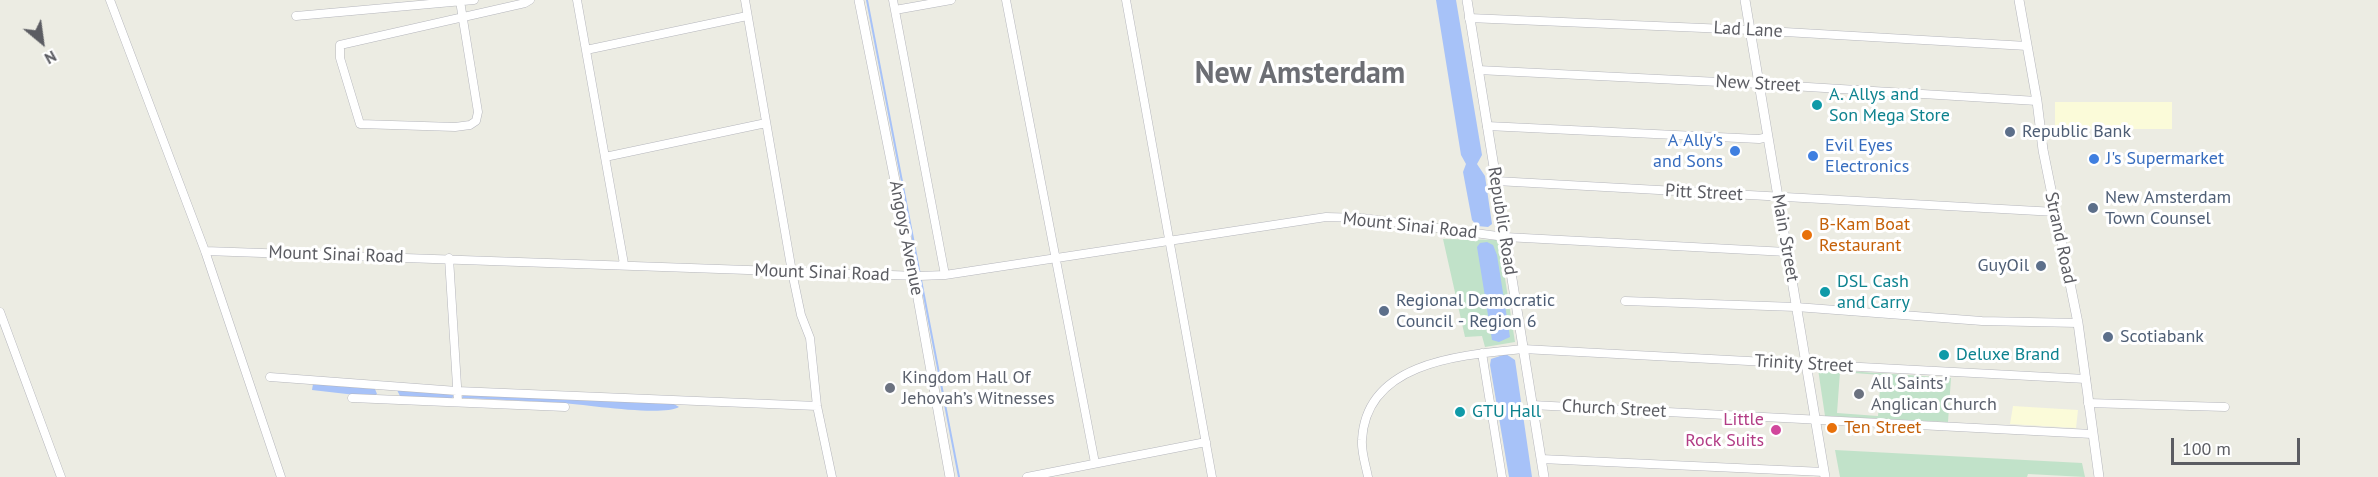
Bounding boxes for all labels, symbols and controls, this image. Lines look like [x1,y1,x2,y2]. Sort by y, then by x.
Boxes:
north arrow [12,12,72,72]
street label: Lad Lane [1713,17,1783,43]
text: N [41,46,60,69]
district label: New Amsterdam [1195,56,1405,92]
street label: New Street [1715,71,1801,97]
place label: A. Allys and Son Mega Store [1829,84,1950,127]
marker: A. Allys and Son Mega Store [1810,98,1824,112]
place label: Republic Bank [2022,121,2131,143]
marker: Republic Bank [2003,125,2017,139]
place label: A Ally's and Sons [1653,130,1723,172]
place label: Evil Eyes Electronics [1825,135,1909,178]
marker: A Ally's and Sons [1728,144,1742,158]
place label: J's Supermarket [2106,148,2224,170]
marker: Evil Eyes Electronics [1806,149,1820,163]
marker: J's Supermarket [2087,152,2101,166]
street label: Republic Road [1483,165,1521,277]
street label: Angoys Avenue [884,179,928,297]
street label: Pitt Street [1665,180,1743,206]
place label: New Amsterdam Town Counsel [2105,187,2231,230]
street label: Strand Road [2040,190,2080,286]
street label: Main Street [1767,192,1803,284]
marker: New Amsterdam Town Counsel [2086,201,2100,215]
street label: Mount Sinai Road [1342,208,1478,244]
place label: B-Kam Boat Restaurant [1819,214,1910,256]
marker: B-Kam Boat Restaurant [1800,228,1814,242]
street label: Mount Sinai Road [268,242,404,268]
place label: GuyOil [1978,255,2029,277]
marker: GuyOil [2034,259,2048,273]
street label: Mount Sinai Road [754,260,890,286]
place label: DSL Cash and Carry [1837,271,1910,314]
marker: DSL Cash and Carry [1818,285,1832,299]
place label: Regional Democratic Council - Region 6 [1396,290,1555,332]
marker: Regional Democratic Council - Region 6 [1377,304,1391,318]
place label: Scotiabank [2120,326,2204,348]
marker: Scotiabank [2101,330,2115,344]
place label: Deluxe Brand [1956,344,2060,366]
marker: Deluxe Brand [1937,348,1951,362]
street label: Trinity Street [1754,351,1854,377]
place label: Kingdom Hall Of Jehovah’s Witnesses [902,367,1055,410]
place label: All Saints' Anglican Church [1871,373,1997,416]
marker: Kingdom Hall Of Jehovah’s Witnesses [883,381,897,395]
marker: All Saints' Anglican Church [1852,387,1866,401]
street label: Church Street [1561,395,1667,423]
place label: GTU Hall [1472,401,1541,423]
marker: GTU Hall [1453,405,1467,419]
place label: Little Rock Suits [1685,409,1764,452]
place label: Ten Street [1844,417,1921,439]
marker: Ten Street [1825,421,1839,435]
marker: Little Rock Suits [1769,423,1783,437]
scale bar [2174,426,2303,464]
text: 100 m [2182,437,2231,460]

